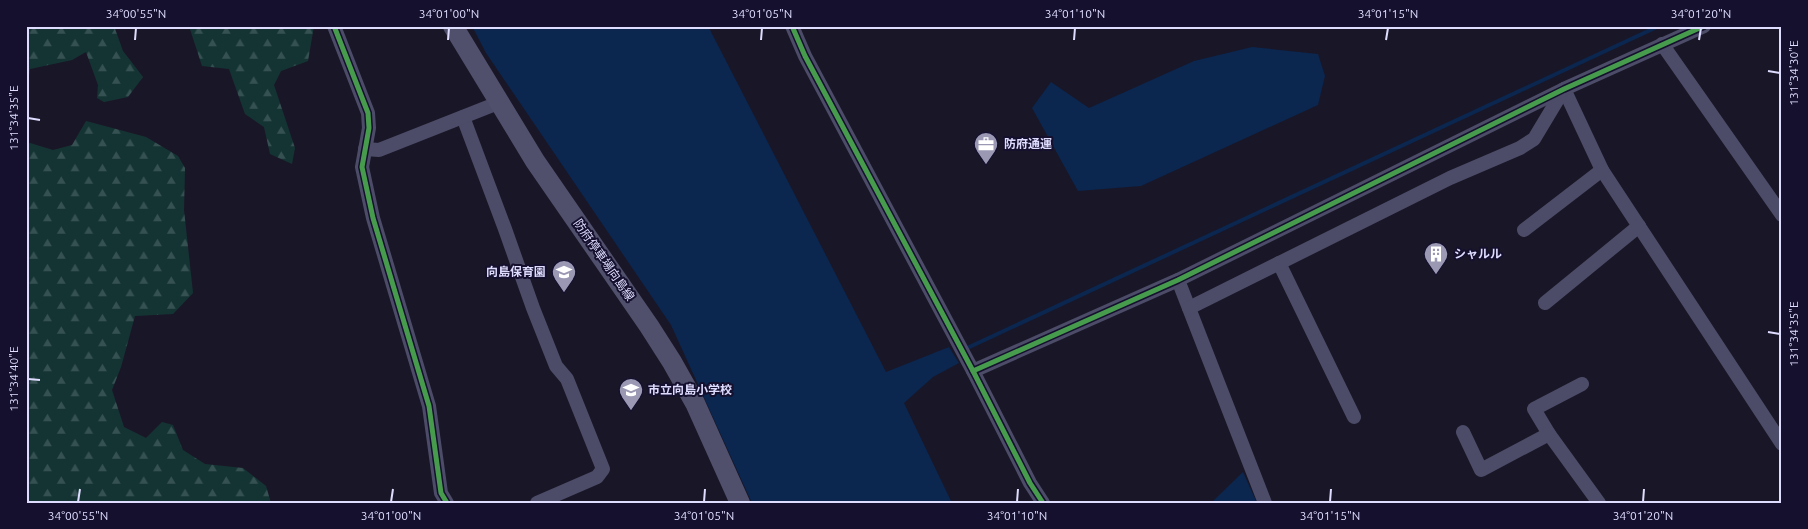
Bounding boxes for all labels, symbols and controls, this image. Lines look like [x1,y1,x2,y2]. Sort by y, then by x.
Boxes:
text: 34°00'55"N [106,7,166,20]
text: 34°01'00"N [419,7,479,20]
text: 34°01'05"N [732,7,792,20]
text: 34°01'10"N [1045,7,1105,20]
text: 34°01'15"N [1358,7,1418,20]
text: 34°01'20"N [1671,7,1731,20]
text: 131°34'30"E [1787,40,1800,106]
text: 131°34'35"E [7,85,20,151]
office icon: 防府通運 [973,131,999,165]
place label: 防府通運 [1004,137,1052,150]
street label: 防府停車場向島線 [572,217,637,303]
building icon: シャルル [1423,241,1449,275]
place label: シャルル [1454,247,1502,260]
school or university icon: 向島保育園 [551,259,577,293]
place label: 向島保育園 [486,265,546,278]
text: 131°34'35"E [1787,301,1800,367]
text: 131°34'40"E [7,346,20,412]
school or university icon: 市立向島小学校 [618,377,644,411]
place label: 市立向島小学校 [648,383,732,396]
text: 34°00'55"N [48,509,108,522]
text: 34°01'00"N [361,509,421,522]
text: 34°01'05"N [674,509,734,522]
text: 34°01'10"N [987,509,1047,522]
text: 34°01'15"N [1300,509,1360,522]
text: 34°01'20"N [1613,509,1673,522]

